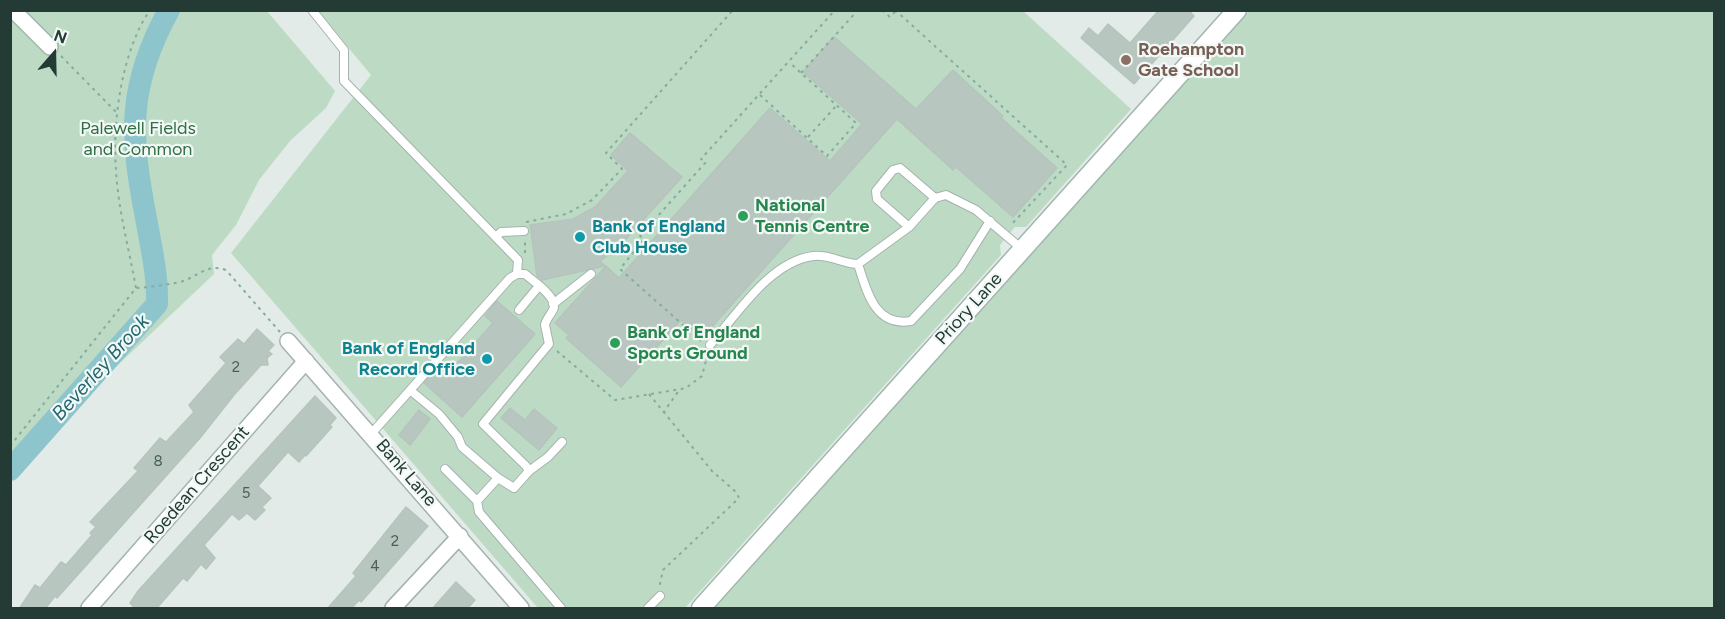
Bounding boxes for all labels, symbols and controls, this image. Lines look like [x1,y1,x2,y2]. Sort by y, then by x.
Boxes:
north arrow [24,24,84,84]
text: N [51,26,69,48]
place label: Roehampton Gate School [1138,39,1244,82]
marker: Roehampton Gate School [1119,53,1133,67]
park label: Palewell Fields and Common [80,118,196,160]
place label: National Tennis Centre [755,195,869,238]
marker: National Tennis Centre [736,209,750,223]
place label: Bank of England Club House [592,216,725,258]
marker: Bank of England Club House [573,230,587,244]
street label: Priory Lane [931,269,1007,349]
water label: Beverley Brook [47,310,155,426]
place label: Bank of England Sports Ground [627,322,760,364]
marker: Bank of England Sports Ground [608,336,622,350]
place label: Bank of England Record Office [342,338,475,380]
marker: Bank of England Record Office [480,352,494,366]
house number: 2 [232,359,240,377]
street label: Roedean Crescent [140,422,254,548]
street label: Bank Lane [371,435,441,511]
house number: 8 [153,453,163,471]
house number: 5 [242,485,250,503]
house number: 2 [391,533,399,551]
house number: 4 [370,558,380,576]

